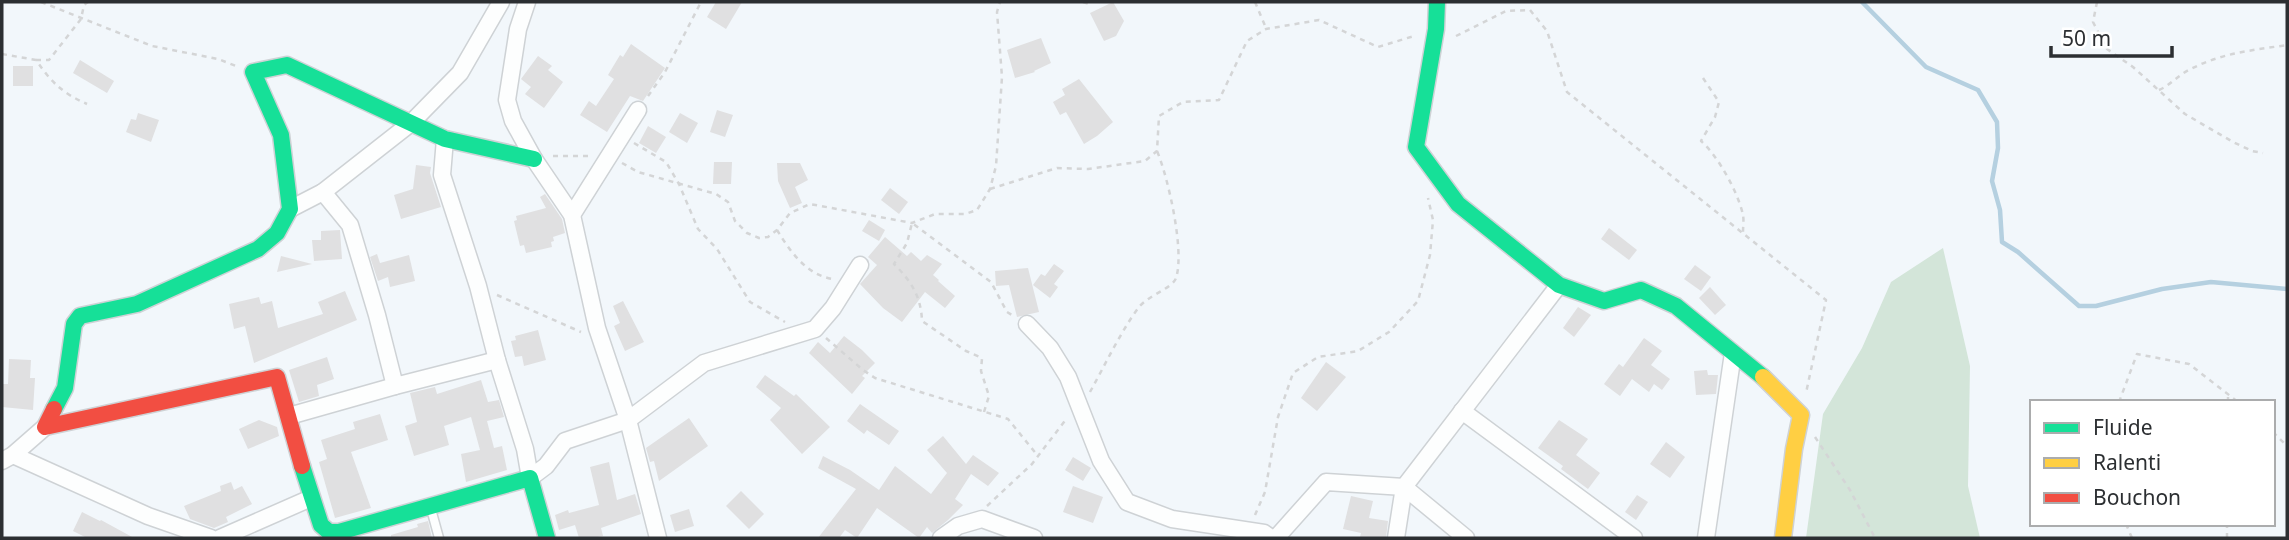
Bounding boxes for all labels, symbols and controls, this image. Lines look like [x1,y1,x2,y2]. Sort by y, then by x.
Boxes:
scale bar [2051,14,2172,58]
text: 50 m [2062,24,2111,52]
legend [2030,400,2275,526]
text: Fluide [2093,413,2152,441]
text: Ralenti [2093,448,2161,476]
text: Bouchon [2093,483,2181,511]

